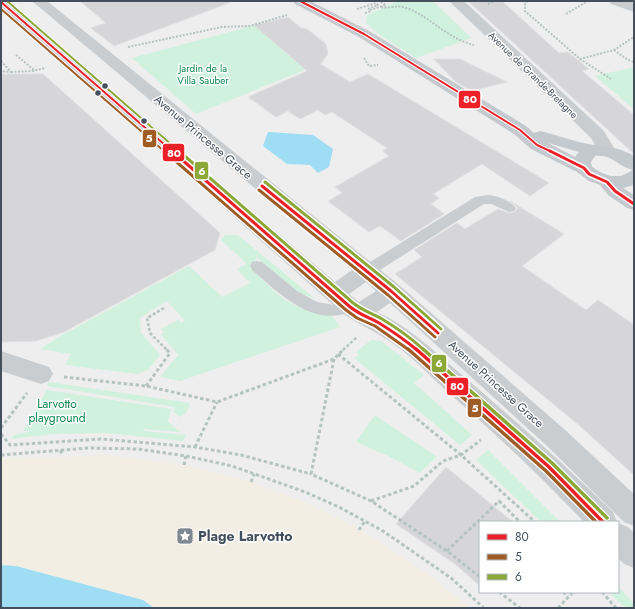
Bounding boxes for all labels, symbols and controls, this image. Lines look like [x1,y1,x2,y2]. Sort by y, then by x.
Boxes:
street label: Avenue de Grande-Bretagne [485,28,581,122]
park label: Jardin de la Villa Sauber [177,61,229,88]
unlabelled marker [100,81,110,91]
unlabelled marker [93,88,103,98]
street label: Avenue Princesse Grace [150,90,256,184]
line badge: 80 [458,90,481,109]
text: 80 [463,91,477,107]
unlabelled marker [139,116,149,126]
line badge: 5 [142,129,157,148]
text: 5 [145,130,153,146]
line badge: 80 [162,143,185,162]
text: 80 [167,145,181,161]
line badge: 6 [194,161,209,180]
text: 6 [198,163,206,179]
street label: Avenue Princesse Grace [444,336,548,432]
line badge: 6 [431,354,447,373]
text: 6 [435,355,443,371]
line badge: 80 [446,377,469,396]
text: 80 [450,378,464,394]
park label: Larvotto playground [28,395,86,427]
line badge: 5 [467,398,482,418]
text: 5 [471,400,479,416]
legend [479,521,619,593]
place icon: Plage Larvotto [175,526,195,546]
place label: Plage Larvotto [198,526,293,546]
text: 80 [515,528,529,546]
text: 5 [515,548,522,566]
text: 6 [515,568,522,586]

